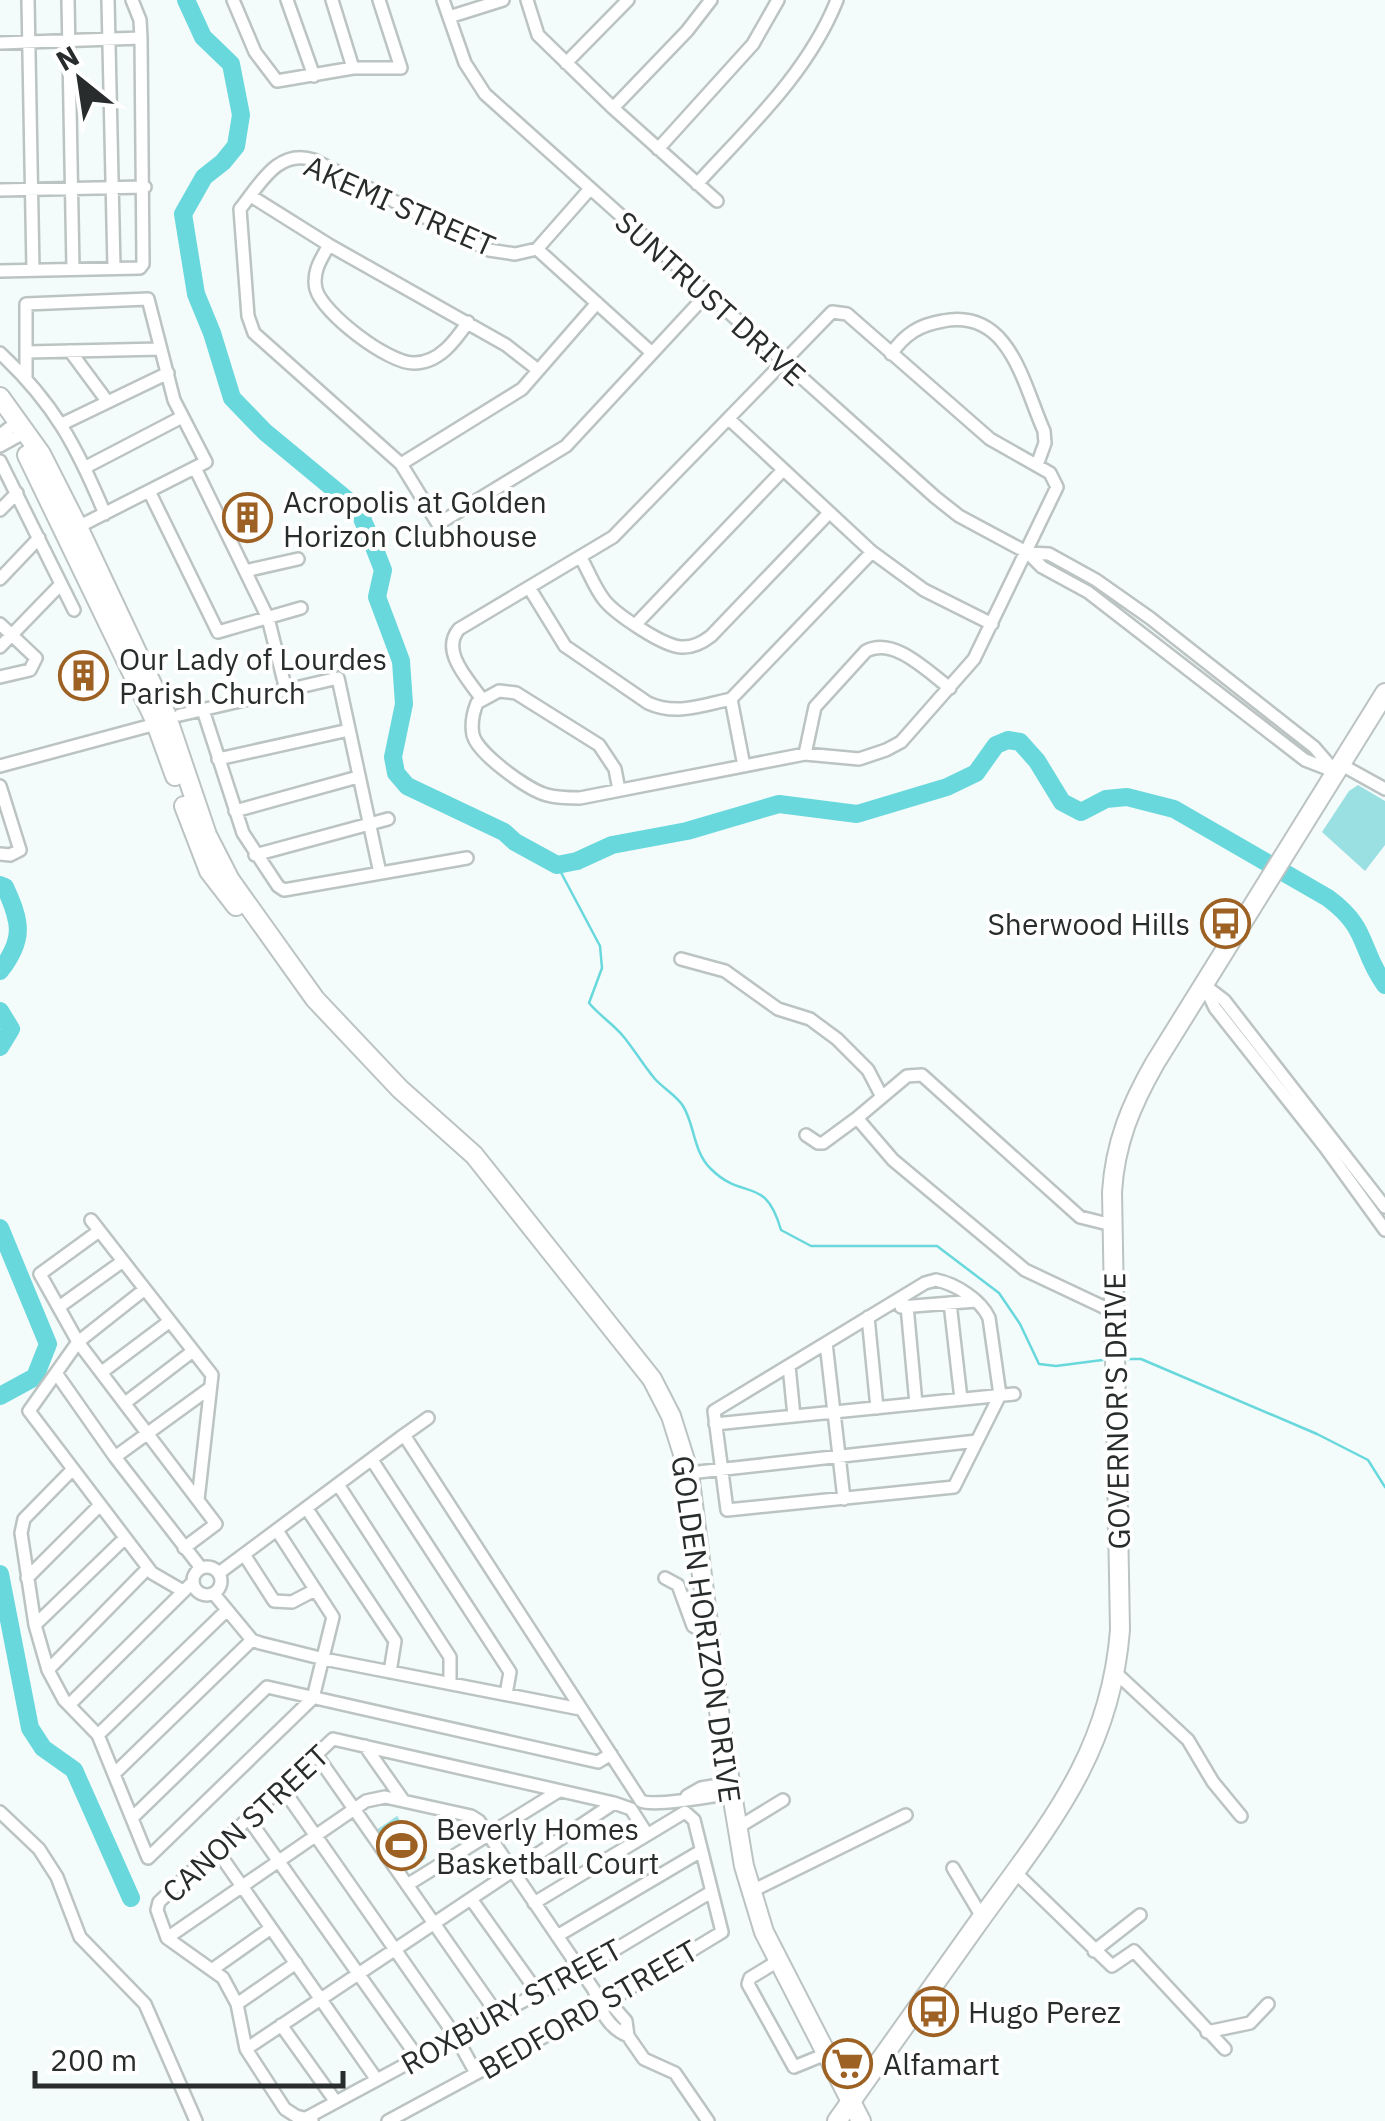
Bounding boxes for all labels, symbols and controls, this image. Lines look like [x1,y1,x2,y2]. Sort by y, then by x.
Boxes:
north arrow [30,30,130,130]
text: N [49,37,85,79]
street label: AKEMI STREET [299,146,501,264]
street label: SUNTRUST DRIVE [607,202,815,394]
place label: Acropolis at Golden Horizon Clubhouse [283,482,547,555]
building icon: Acropolis at Golden Horizon Clubhouse [222,492,274,544]
place label: Our Lady of Lourdes Parish Church [119,639,387,712]
building icon: Our Lady of Lourdes Parish Church [58,649,110,701]
bus stop icon: Sherwood Hills [1199,897,1251,949]
place label: Sherwood Hills [987,904,1190,943]
street label: GOVERNOR'S DRIVE [1094,1272,1138,1550]
street label: GOLDEN HORIZON DRIVE [663,1453,751,1805]
street label: CANON STREET [153,1736,337,1910]
place label: Beverly Homes Basketball Court [436,1809,659,1882]
sports icon: Beverly Homes Basketball Court [375,1819,427,1871]
street label: ROXBURY STREET [394,1929,628,2083]
street label: BEDFORD STREET [471,1930,705,2088]
bus stop icon: Hugo Perez [907,1985,959,2037]
place label: Hugo Perez [968,1992,1121,2031]
scale bar [35,2026,342,2088]
supermarket icon: Alfamart [822,2037,874,2089]
text: 200 m [50,2040,137,2079]
place label: Alfamart [883,2044,1000,2083]

